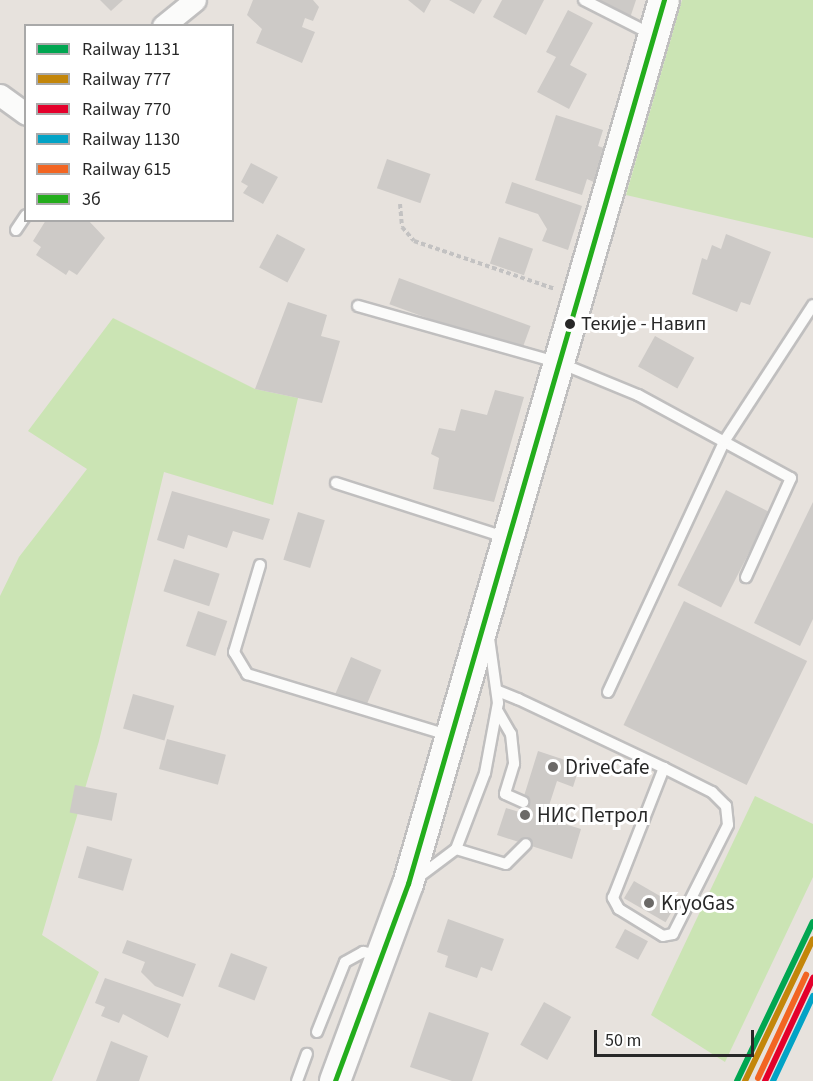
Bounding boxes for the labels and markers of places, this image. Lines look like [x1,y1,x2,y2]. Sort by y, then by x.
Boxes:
place label: Текије - Навип [581,312,706,336]
marker: Текије - Навип [564,318,576,330]
place label: DriveCafe [565,754,649,780]
marker: DriveCafe [546,760,560,774]
place label: НИС Петрол [537,802,648,828]
marker: НИС Петрол [518,808,532,822]
place label: KryoGas [661,890,734,916]
marker: KryoGas [642,896,656,910]

